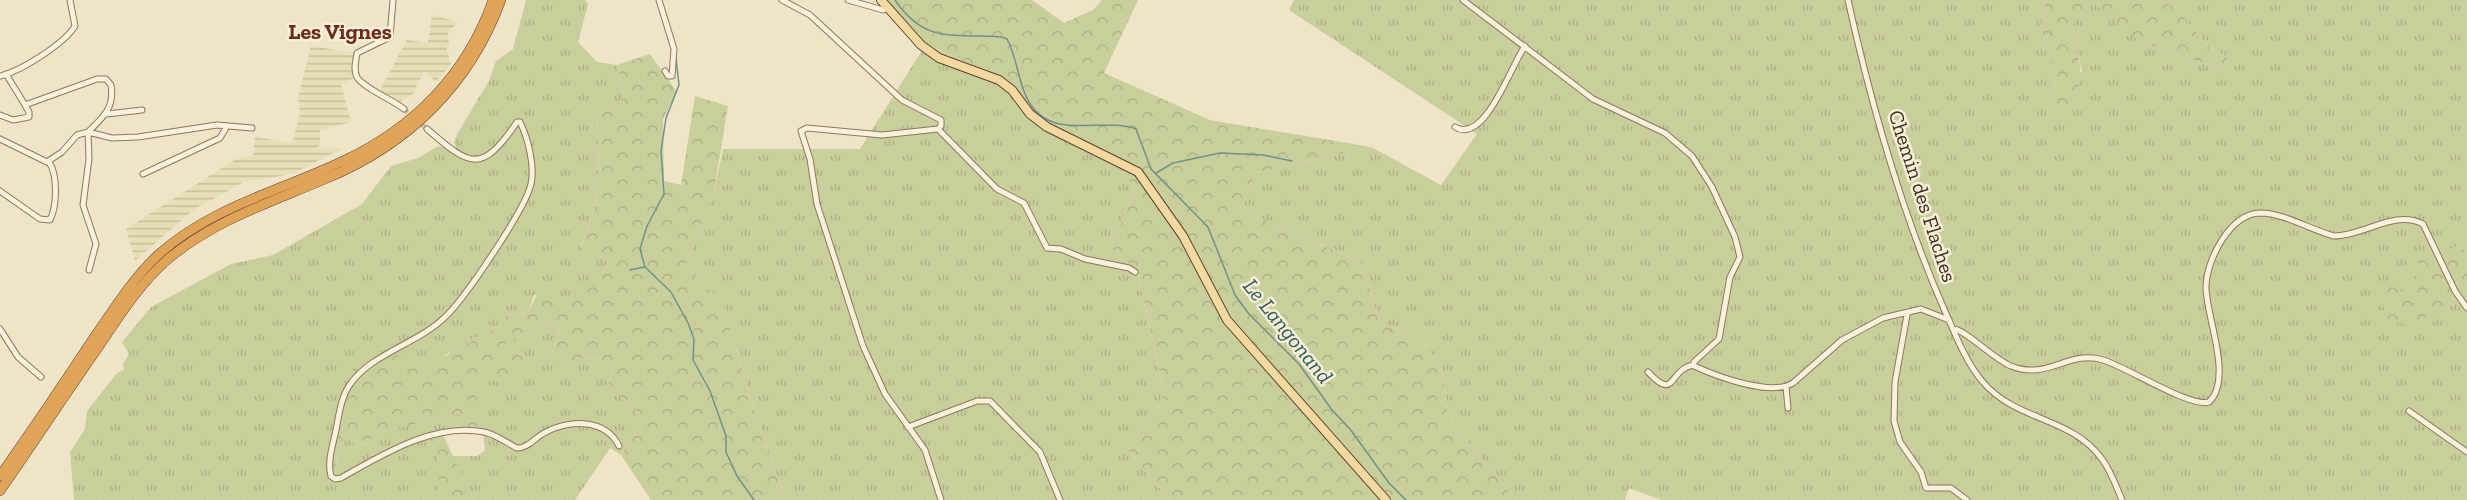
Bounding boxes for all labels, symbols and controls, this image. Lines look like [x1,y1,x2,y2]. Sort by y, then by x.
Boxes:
district label: Les Vignes [288,18,392,45]
street label: Chemin des Flaches [1883,107,1963,285]
water label: Le Langonand [1237,273,1339,389]

